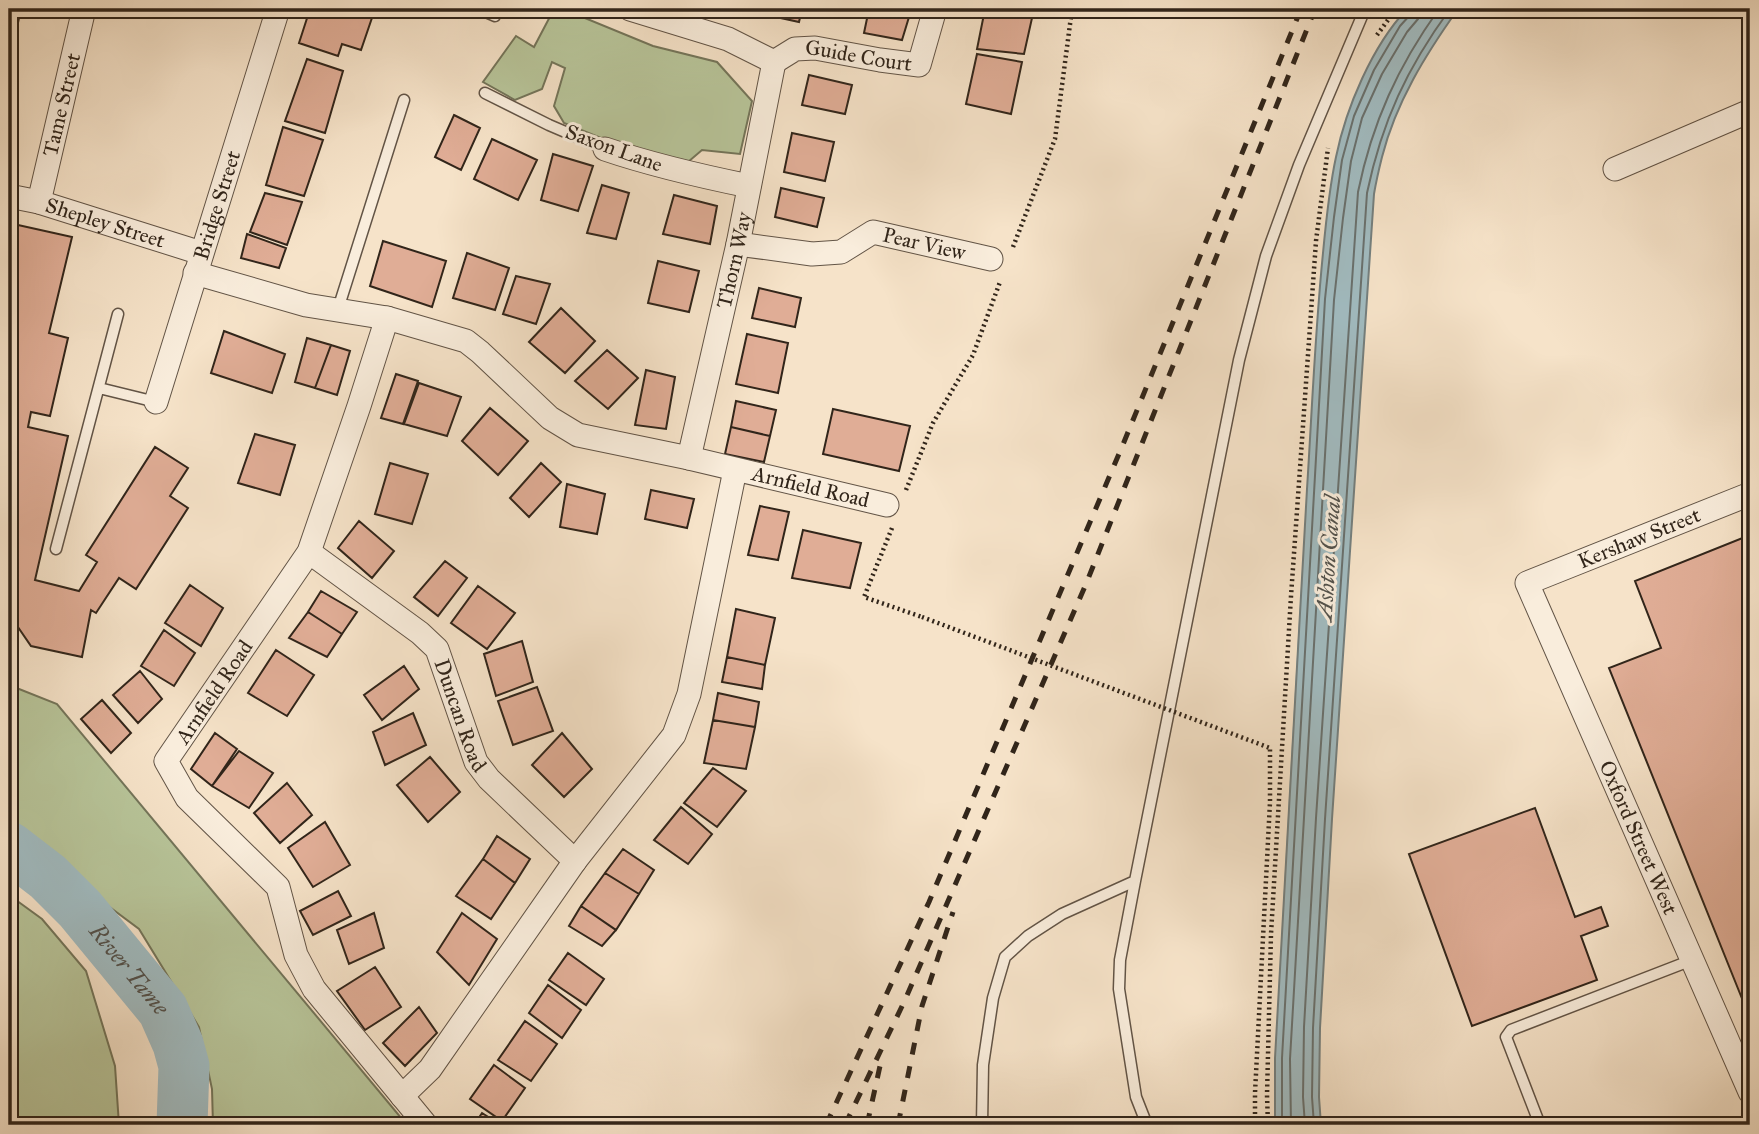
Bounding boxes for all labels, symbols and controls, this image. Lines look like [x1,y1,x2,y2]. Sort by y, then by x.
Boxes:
street label: Guide Court [805,35,914,77]
street label: Tame Street [37,50,86,159]
street label: Saxon Lane [562,118,666,178]
street label: Bridge Street [188,147,246,263]
street label: Shepley Street [42,192,169,254]
street label: Thorn Way [711,209,757,311]
street label: Pear View [880,222,968,266]
street label: Arnfield Road [748,460,872,513]
water label: Ashton Canal [1310,493,1346,624]
street label: Kershaw Street [1574,501,1705,574]
street label: Arnfield Road [169,635,259,750]
street label: Duncan Road [428,656,492,778]
street label: Oxford Street West [1593,757,1684,919]
water label: River Tame [83,917,175,1021]

